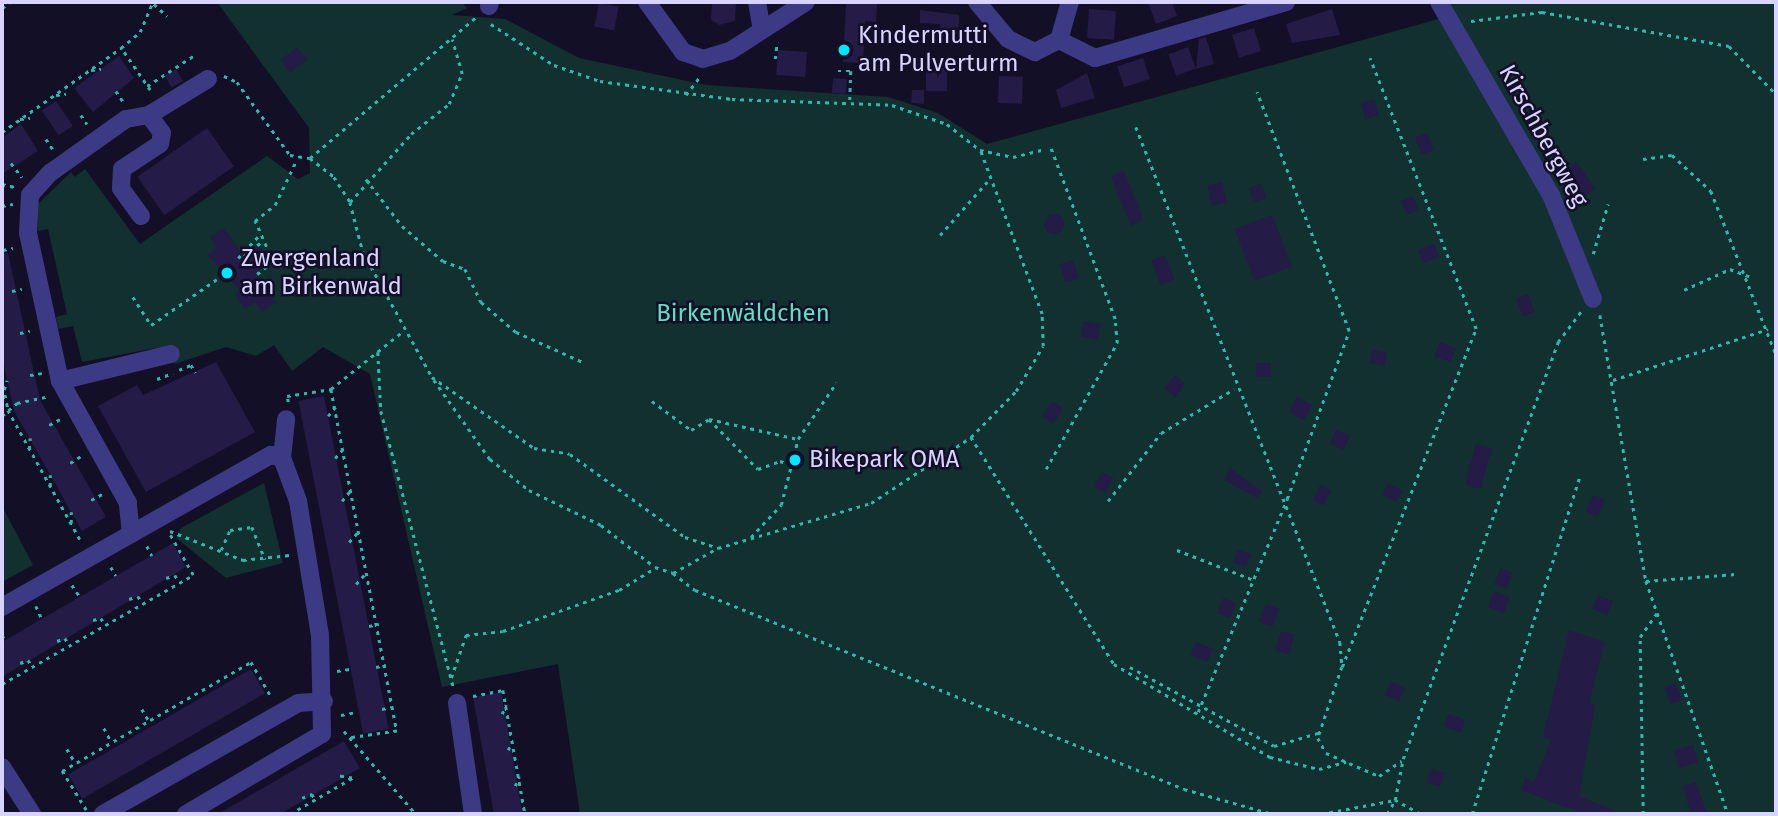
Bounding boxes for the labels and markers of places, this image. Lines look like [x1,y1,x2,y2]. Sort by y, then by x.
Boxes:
place label: Kindermutti am Pulverturm [858,22,1019,78]
marker: Kindermutti am Pulverturm [836,42,852,58]
place label: Zwergenland am Birkenwald [241,245,402,301]
marker: Zwergenland am Birkenwald [219,265,235,281]
place label: Bikepark OMA [809,446,959,474]
marker: Bikepark OMA [787,452,803,468]

